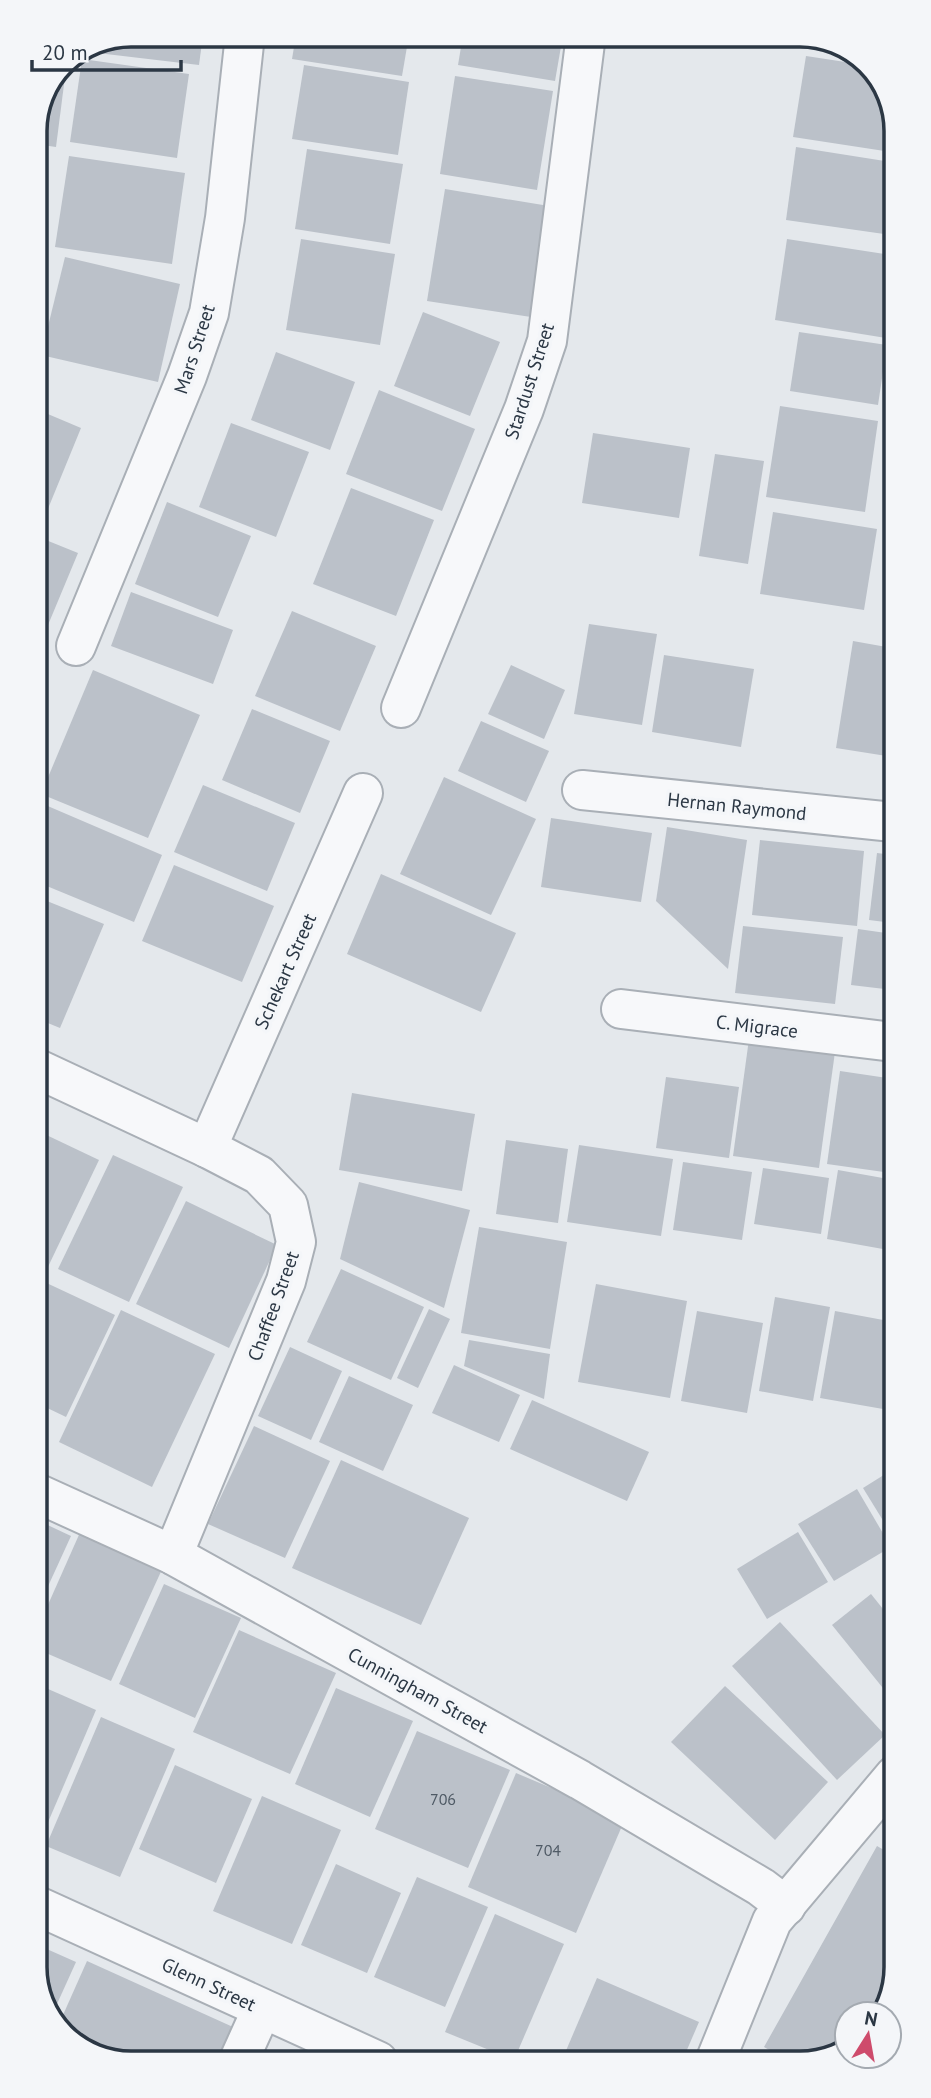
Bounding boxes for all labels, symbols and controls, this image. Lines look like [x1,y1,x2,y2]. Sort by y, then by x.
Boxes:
scale bar [32,28,180,72]
text: 20 m [42,39,88,66]
street label: Mars Street [168,301,220,397]
street label: Stardust Street [499,319,559,442]
street label: Hernan Raymond [666,787,808,825]
street label: Schekart Street [249,909,321,1033]
street label: C. Migrace [715,1009,799,1043]
street label: Chaffee Street [242,1247,304,1364]
street label: Cunningham Street [344,1642,493,1739]
house number: 706 [430,1789,456,1809]
house number: 704 [535,1840,561,1860]
street label: Glenn Street [158,1952,260,2016]
north arrow [833,2000,903,2070]
text: N [863,2005,880,2031]

